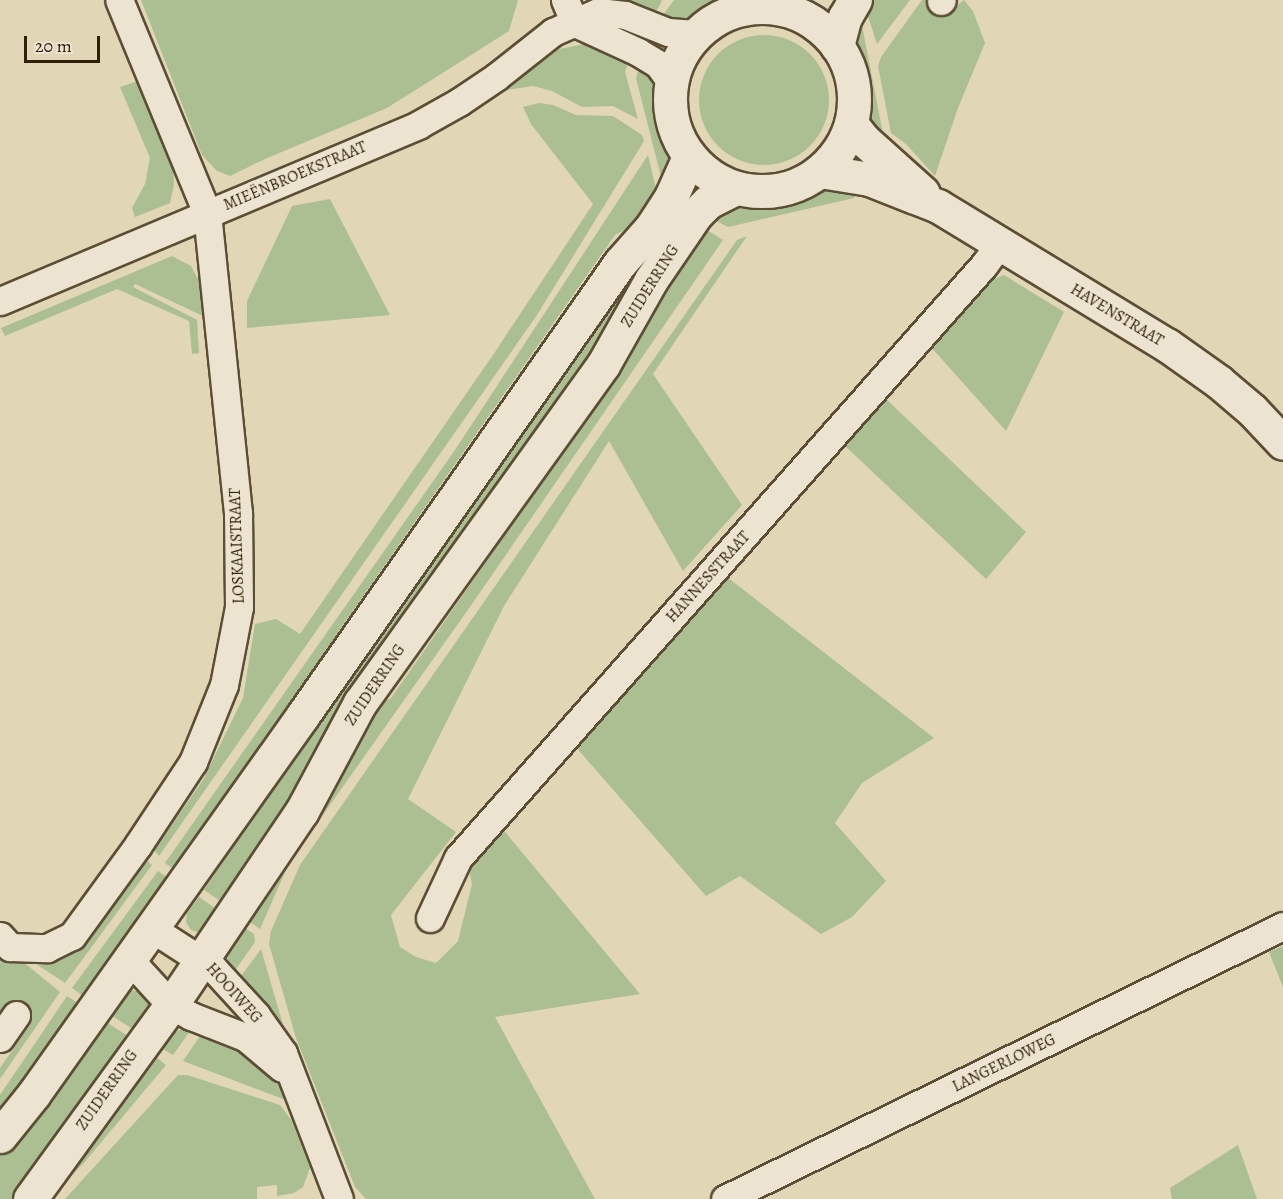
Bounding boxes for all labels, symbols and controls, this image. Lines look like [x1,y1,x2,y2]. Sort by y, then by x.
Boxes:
scale bar [27,24,104,62]
text: 20 m [35,34,72,58]
street label: MIEËNBROEKSTRAAT [221,137,369,215]
street label: ZUIDERRING [617,241,683,331]
street label: HAVENSTRAAT [1067,280,1167,350]
street label: LOSKAAISTRAAT [225,488,249,604]
street label: HANNESSTRAAT [662,527,754,627]
street label: ZUIDERRING [341,641,409,729]
street label: HOOIWEG [202,959,266,1027]
street label: LANGERLOWEG [949,1030,1059,1096]
street label: ZUIDERRING [72,1046,142,1134]

